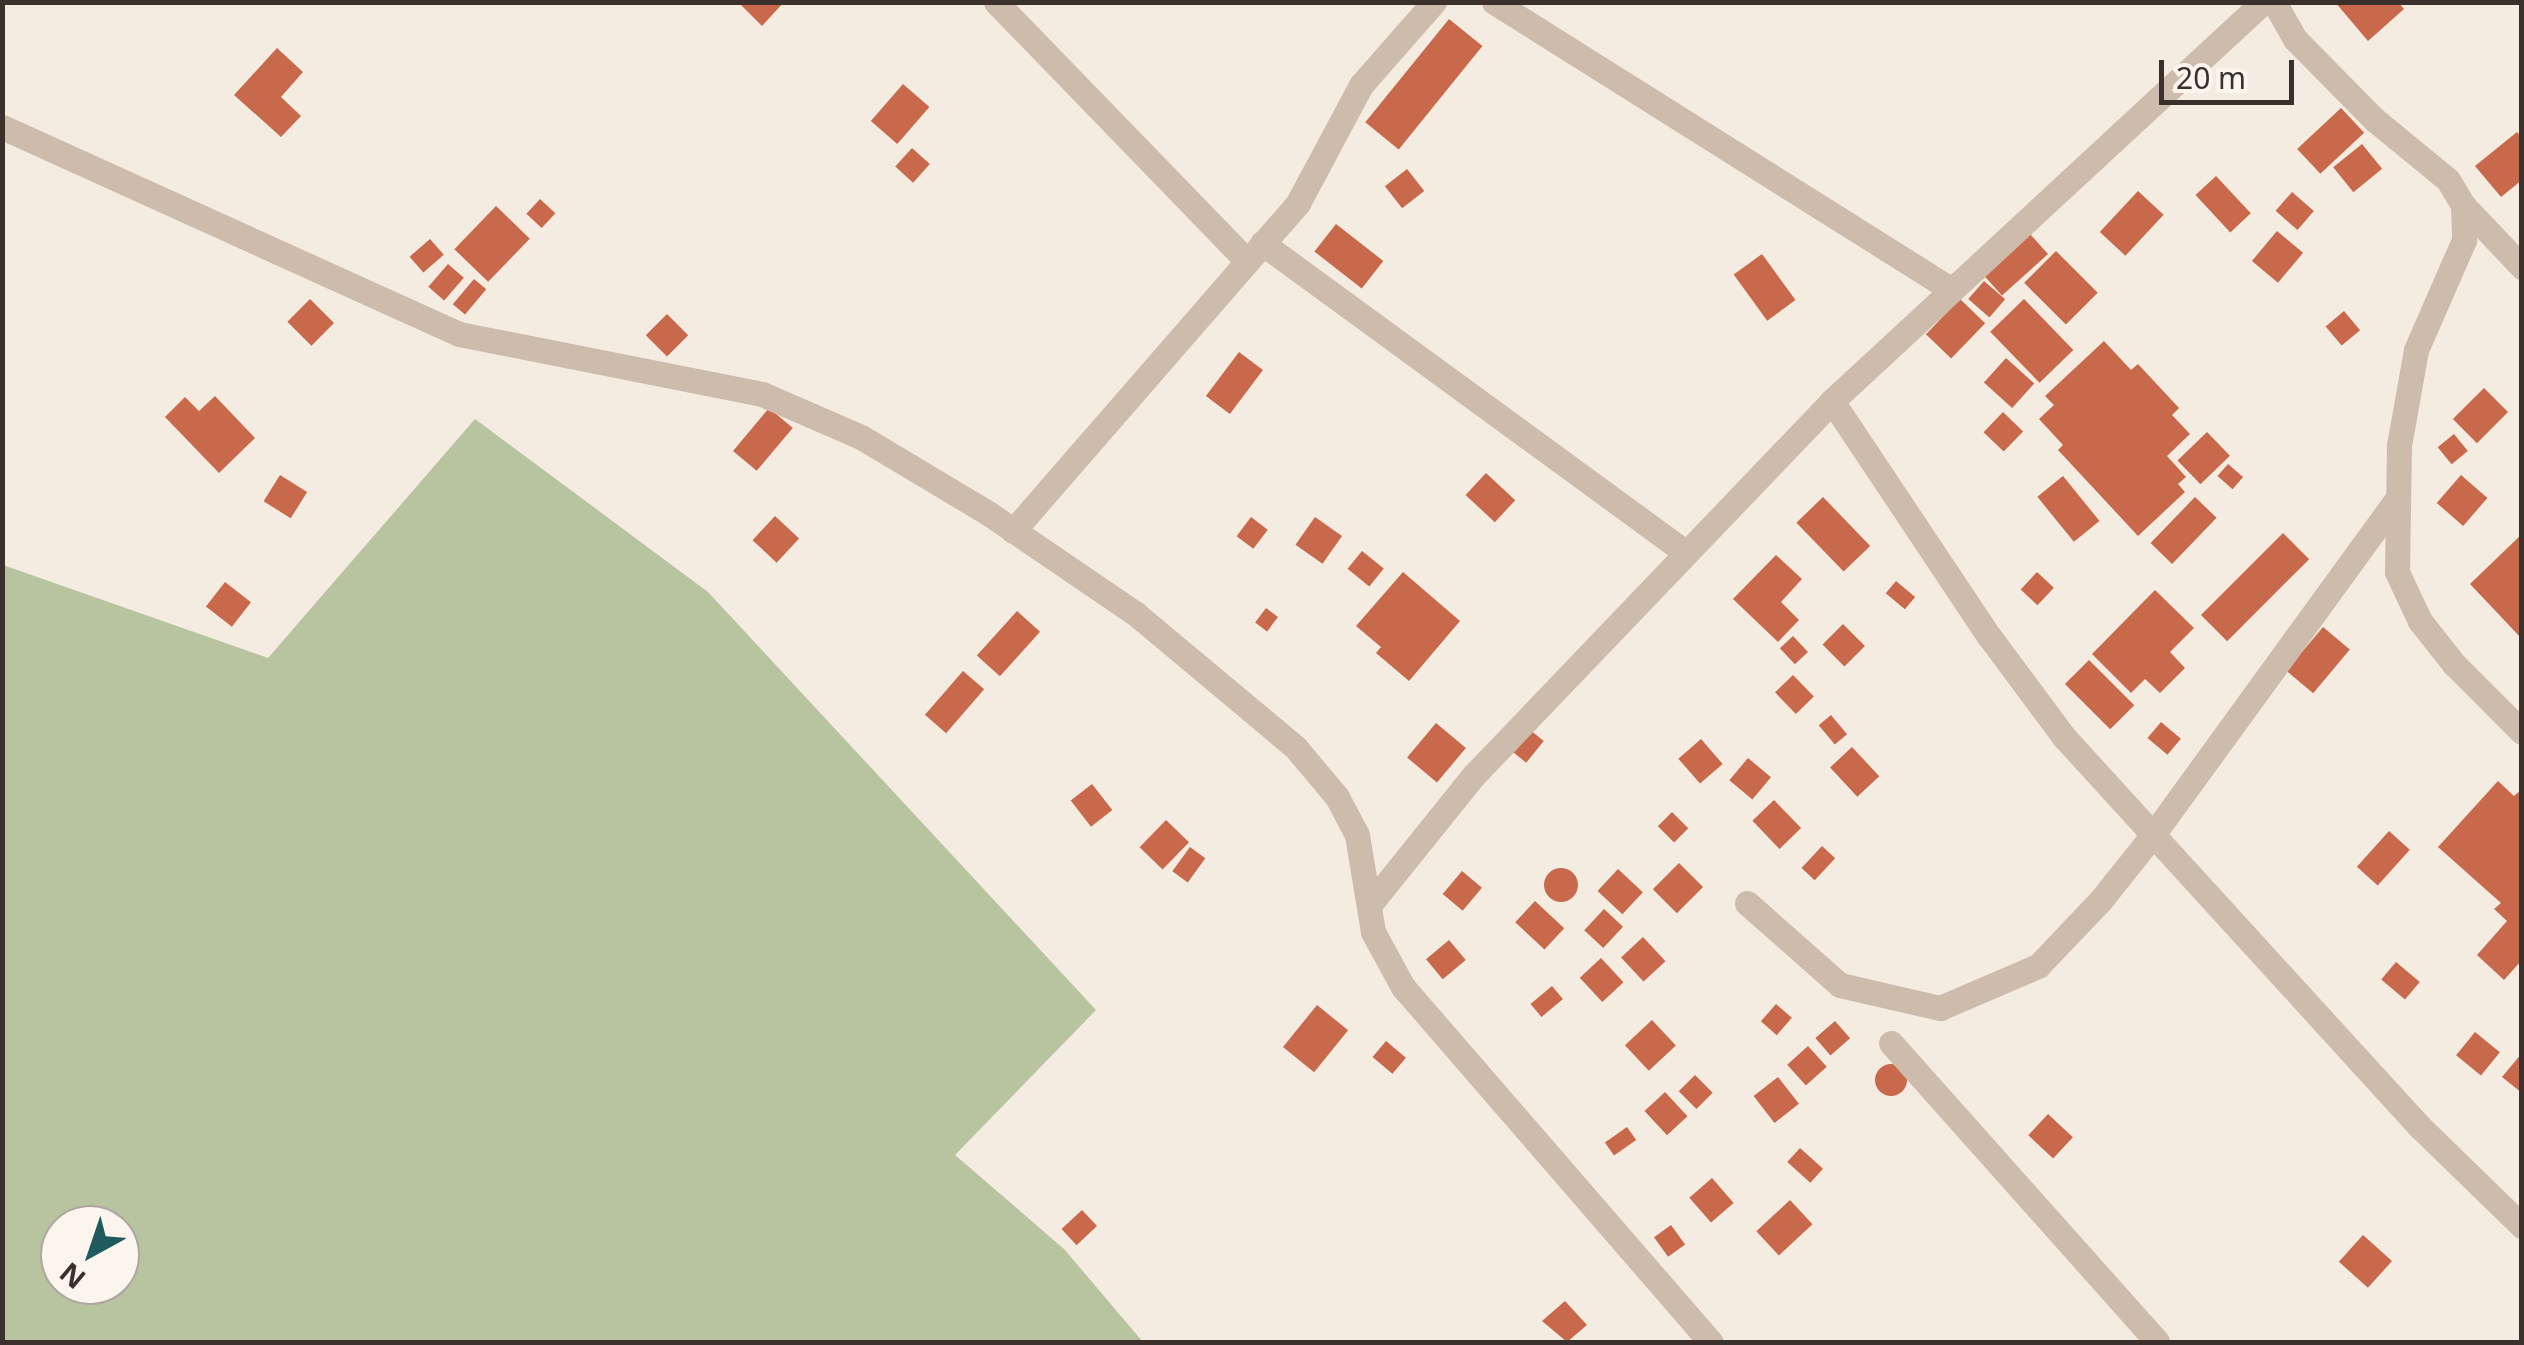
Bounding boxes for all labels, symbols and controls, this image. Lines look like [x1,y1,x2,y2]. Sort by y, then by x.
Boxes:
scale bar [2164,40,2299,102]
text: 20 m [2176,57,2246,98]
north arrow [40,1205,140,1305]
text: N [51,1255,93,1298]

